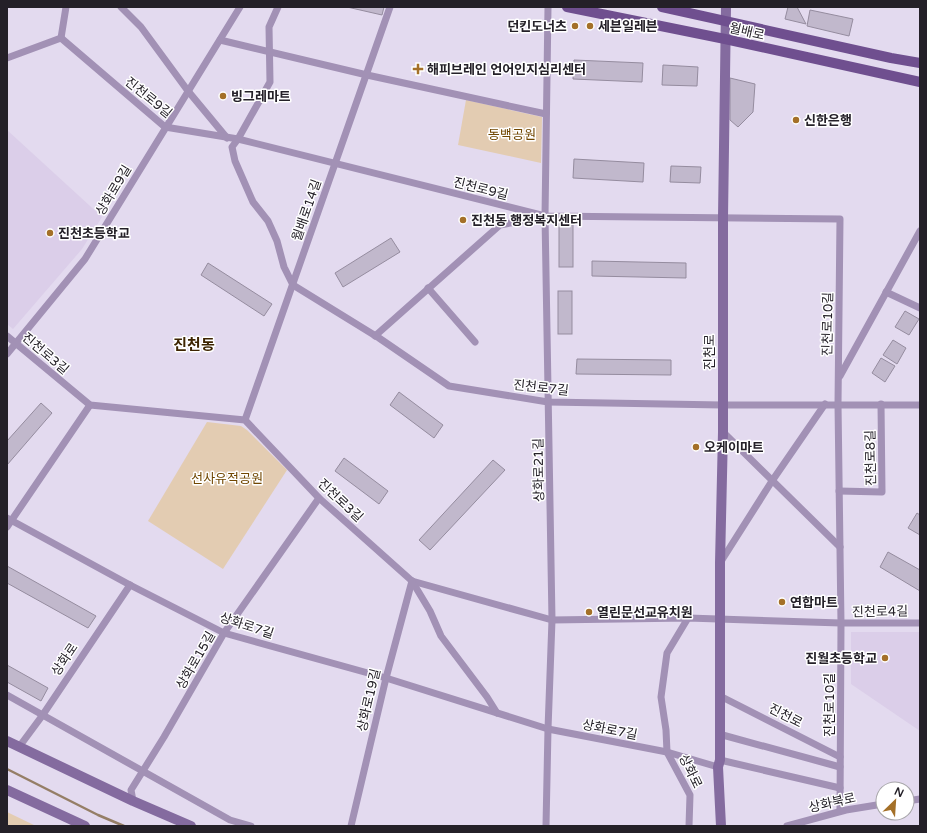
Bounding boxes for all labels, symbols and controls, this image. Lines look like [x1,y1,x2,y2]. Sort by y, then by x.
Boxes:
place label: 던킨도너츠 [507,19,567,35]
place label: 세븐일레븐 [598,19,658,35]
street label: 월배로 [727,20,766,44]
marker: 던킨도너츠 [570,21,580,31]
marker: 세븐일레븐 [585,21,595,31]
place label: 해피브레인 언어인지심리센터 [427,62,586,78]
marker: 해피브레인 언어인지심리센터 [412,63,424,75]
street label: 진천로9길 [122,74,175,122]
place label: 빙그레마트 [231,89,291,105]
marker: 빙그레마트 [218,91,228,101]
place label: 신한은행 [804,113,852,129]
marker: 신한은행 [791,115,801,125]
park label: 동백공원 [488,127,536,143]
street label: 상화로9길 [93,162,135,219]
street label: 진천로9길 [452,174,510,204]
street label: 월배로14길 [289,177,325,243]
place label: 진천동 행정복지센터 [471,213,582,229]
marker: 진천동 행정복지센터 [458,215,468,225]
place label: 진천초등학교 [58,226,130,242]
marker: 진천초등학교 [45,228,55,238]
street label: 진천로10길 [819,292,837,356]
street label: 진천로3길 [19,330,72,378]
street label: 진천로 [702,334,718,370]
district label: 진천동 [173,336,215,354]
street label: 진천로7길 [512,377,570,399]
street label: 진천로8길 [863,430,879,486]
street label: 상화로21길 [530,438,548,502]
place label: 오케이마트 [704,440,764,456]
marker: 오케이마트 [691,442,701,452]
park label: 선사유적공원 [191,471,263,487]
street label: 진천로3길 [314,476,366,526]
place label: 연합마트 [790,595,838,611]
marker: 연합마트 [777,597,787,607]
street label: 진천로4길 [852,604,908,620]
place label: 열린문선교유치원 [597,605,693,621]
marker: 열린문선교유치원 [584,607,594,617]
street label: 상화로7길 [218,610,276,642]
street label: 상화로15길 [173,629,219,692]
street label: 상화로 [48,640,82,679]
place label: 진월초등학교 [805,651,877,667]
marker: 진월초등학교 [880,653,890,663]
street label: 상화로19길 [354,667,384,733]
street label: 진천로10길 [822,673,838,737]
street label: 진천로 [766,701,805,731]
street label: 상화로7길 [581,717,639,743]
street label: 상화로 [675,752,705,791]
north arrow [875,781,915,821]
text: N [892,785,906,800]
street label: 상화북로 [807,790,857,816]

